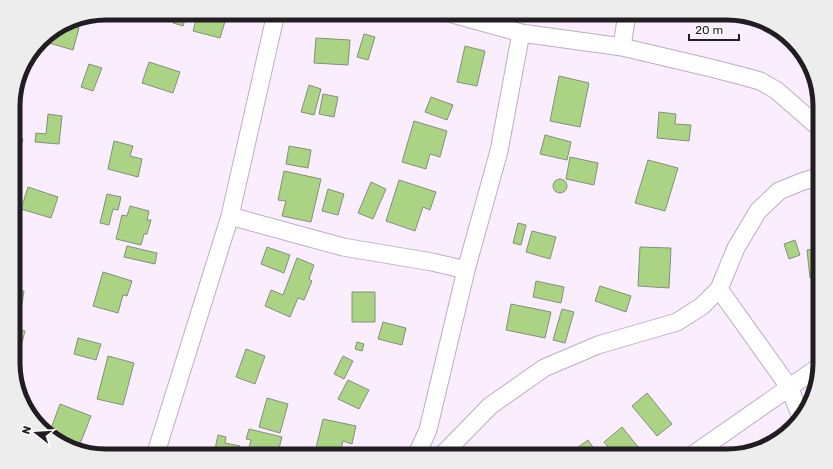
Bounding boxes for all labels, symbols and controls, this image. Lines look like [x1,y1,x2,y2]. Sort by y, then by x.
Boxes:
scale bar [689,16,739,42]
text: 20 m [695,23,723,37]
north arrow [16,413,56,453]
text: N [20,424,34,436]

